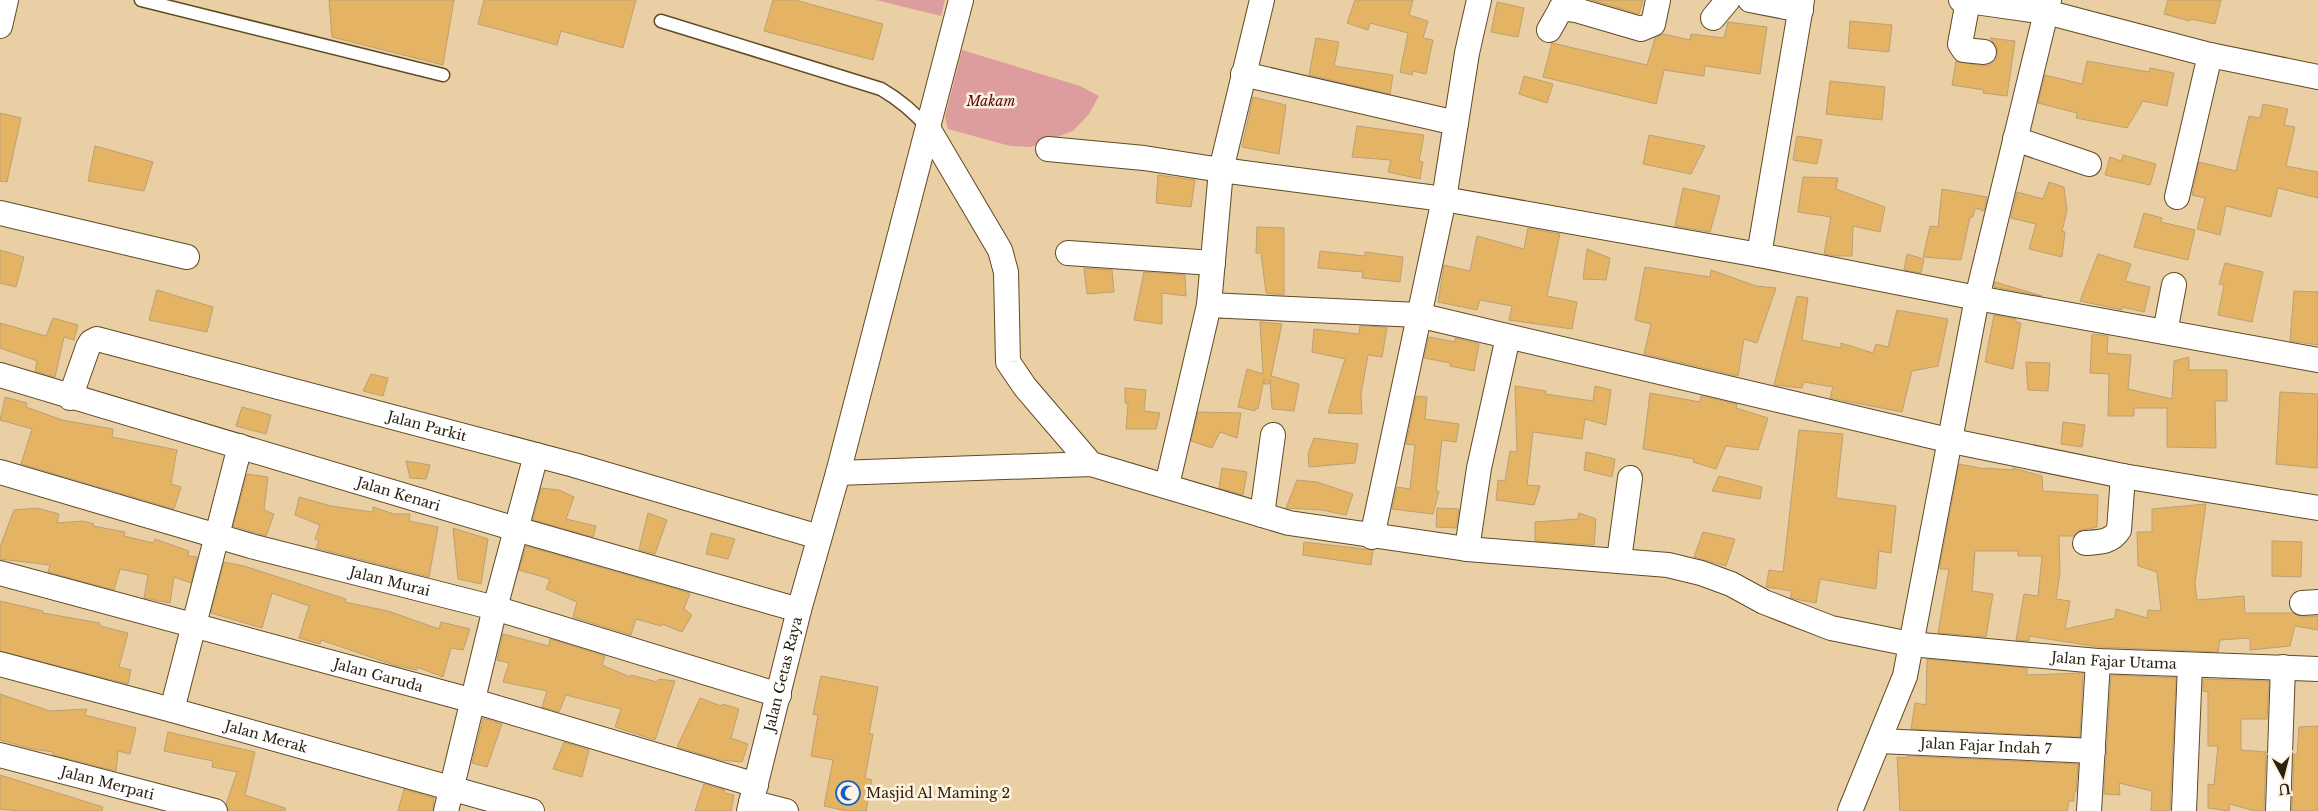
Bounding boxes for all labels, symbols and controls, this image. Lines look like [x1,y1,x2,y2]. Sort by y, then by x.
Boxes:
park label: Makam [965,92,1016,110]
street label: Jalan Parkit [383,407,469,445]
street label: Jalan Kenari [353,472,443,515]
street label: Jalan Murai [346,562,432,600]
street label: Jalan Getas Raya [760,615,806,735]
street label: Jalan Fajar Utama [2049,648,2177,673]
street label: Jalan Garuda [330,654,425,696]
street label: Jalan Merak [221,716,310,757]
street label: Jalan Fajar Indah 7 [1918,734,2053,758]
north arrow [2258,751,2308,801]
street label: Jalan Merpati [57,762,156,804]
text: U [2277,779,2292,799]
mosque icon: Masjid Al Maming 2 [835,780,861,806]
place label: Masjid Al Maming 2 [866,784,1010,802]

